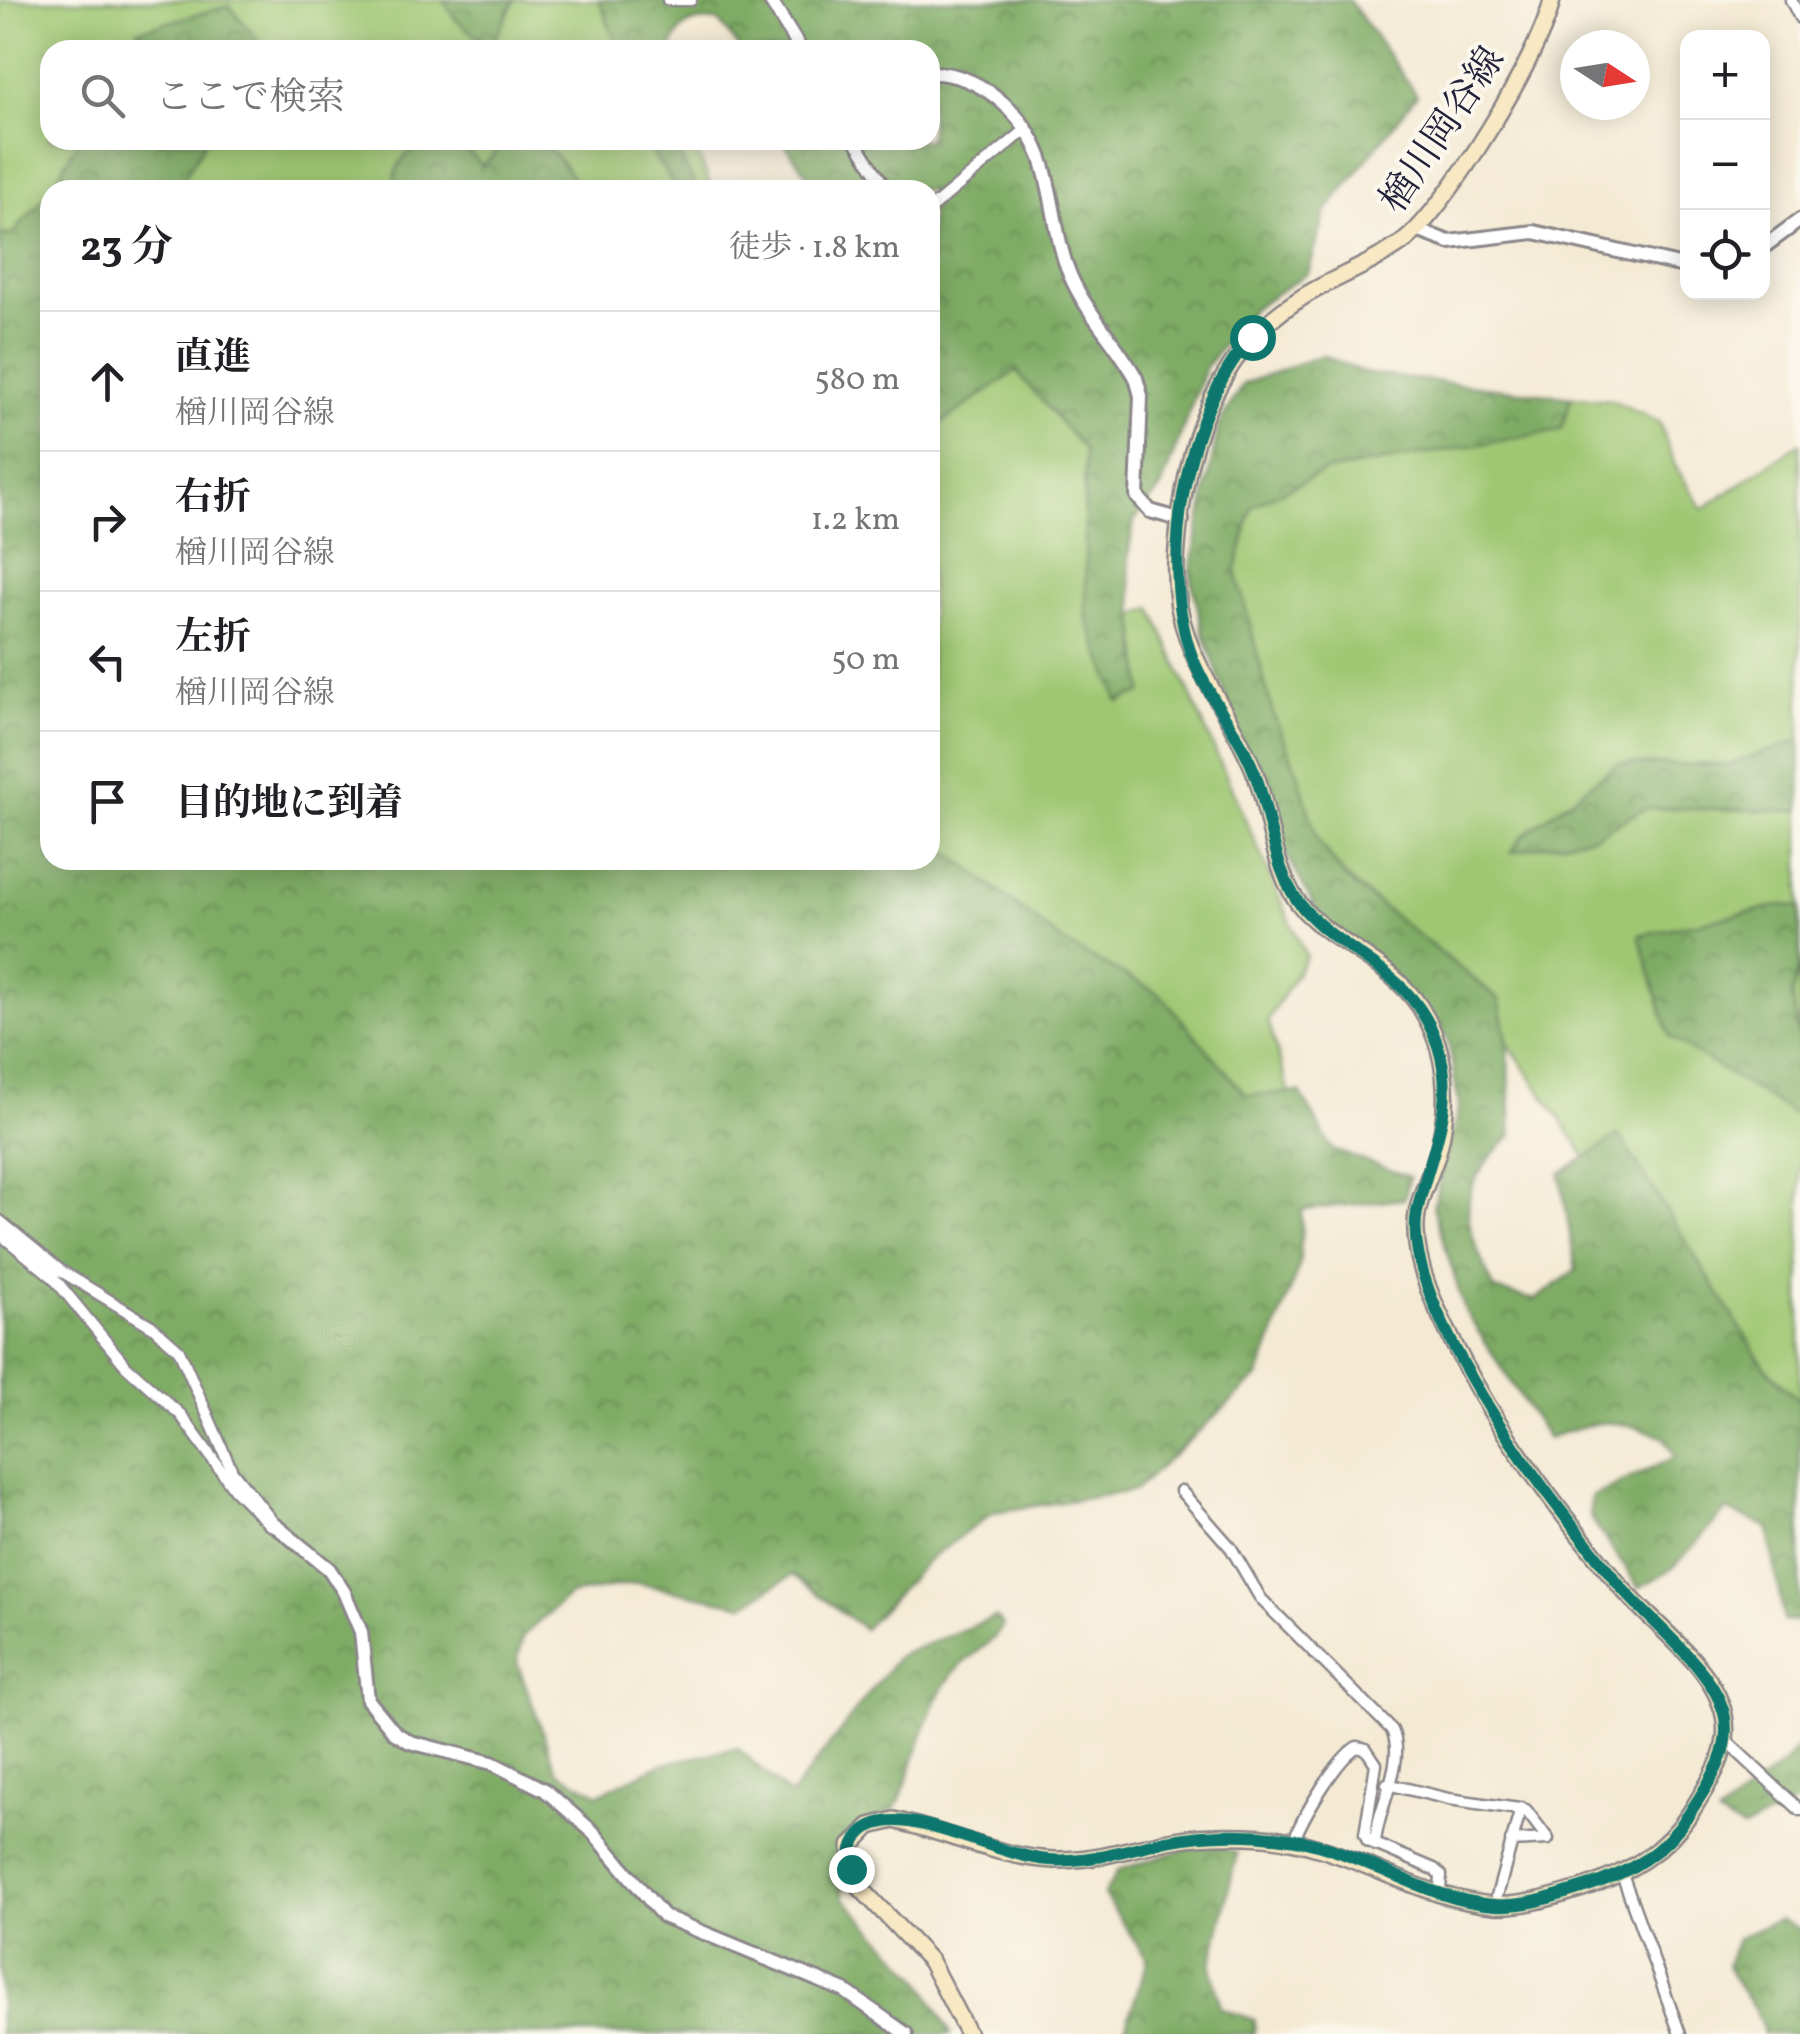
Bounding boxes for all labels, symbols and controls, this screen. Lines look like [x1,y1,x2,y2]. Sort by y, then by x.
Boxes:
north arrow [1560,30,1650,120]
map controls [1680,30,1770,300]
button: + [1680,30,1770,120]
street label: 楢川岡谷線 [1369,37,1519,225]
search box [40,40,940,150]
icon: search [75,68,130,123]
text: ここで検索 [155,73,345,126]
button: − [1680,120,1770,210]
button: locate [1680,210,1770,300]
text: 23 分 [80,220,173,279]
text: 徒歩 · 1.8 km [729,227,900,271]
route start [1230,315,1276,361]
text: 直進 [175,333,251,386]
icon: ahead [80,354,135,409]
text: 580 m [814,359,900,403]
text: 楢川岡谷線 [175,393,335,437]
text: 右折 [175,473,251,526]
icon: right [80,494,135,549]
text: 1.2 km [811,499,900,543]
text: 楢川岡谷線 [175,533,335,577]
text: 左折 [175,613,251,666]
icon: left [80,634,135,689]
text: 50 m [831,639,900,683]
text: 楢川岡谷線 [175,673,335,717]
icon: arrive [80,774,135,829]
text: 目的地に到着 [175,779,403,832]
route end [829,1847,875,1893]

